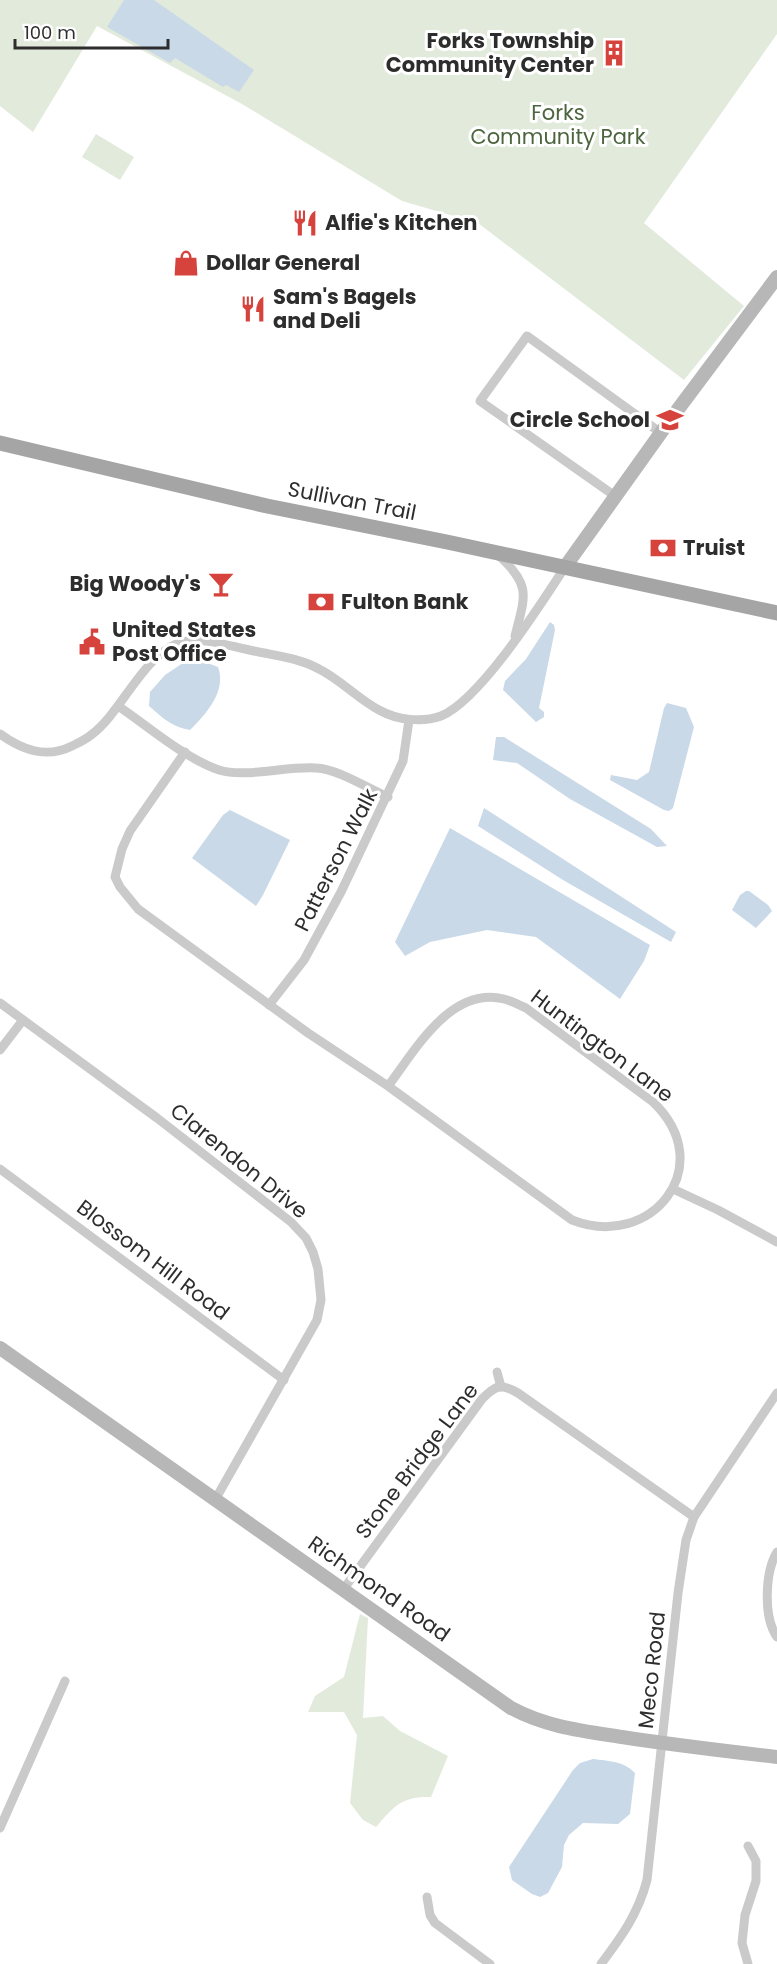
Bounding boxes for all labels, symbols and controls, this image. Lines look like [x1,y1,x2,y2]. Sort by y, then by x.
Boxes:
scale bar [15,12,168,50]
text: 100 m [24,20,76,45]
place label: Forks Township Community Center [386,26,594,79]
building icon: Forks Township Community Center [599,38,629,68]
park label: Forks Community Park [470,98,646,151]
restaurant icon: Alfie's Kitchen [290,208,320,238]
place label: Alfie's Kitchen [325,208,477,237]
shop icon: Dollar General [171,248,201,278]
place label: Dollar General [206,248,360,277]
place label: Sam's Bagels and Deli [273,282,416,335]
restaurant icon: Sam's Bagels and Deli [238,294,268,324]
place label: Circle School [510,405,650,434]
school or university icon: Circle School [655,405,685,435]
street label: Sullivan Trail [286,474,419,527]
bank icon: Truist [648,533,678,563]
place label: Truist [683,533,745,562]
place label: Big Woody's [70,569,201,598]
bar icon: Big Woody's [206,569,236,599]
bank icon: Fulton Bank [306,587,336,617]
place label: Fulton Bank [341,587,469,616]
place label: United States Post Office [112,615,256,668]
public building icon: United States Post Office [77,627,107,657]
street label: Patterson Walk [287,783,384,936]
street label: Huntington Lane [525,982,680,1109]
street label: Clarendon Drive [164,1096,314,1225]
street label: Blossom Hill Road [71,1193,236,1327]
street label: Stone Bridge Lane [348,1377,485,1545]
street label: Richmond Road [303,1529,456,1648]
street label: Meco Road [631,1610,672,1730]

